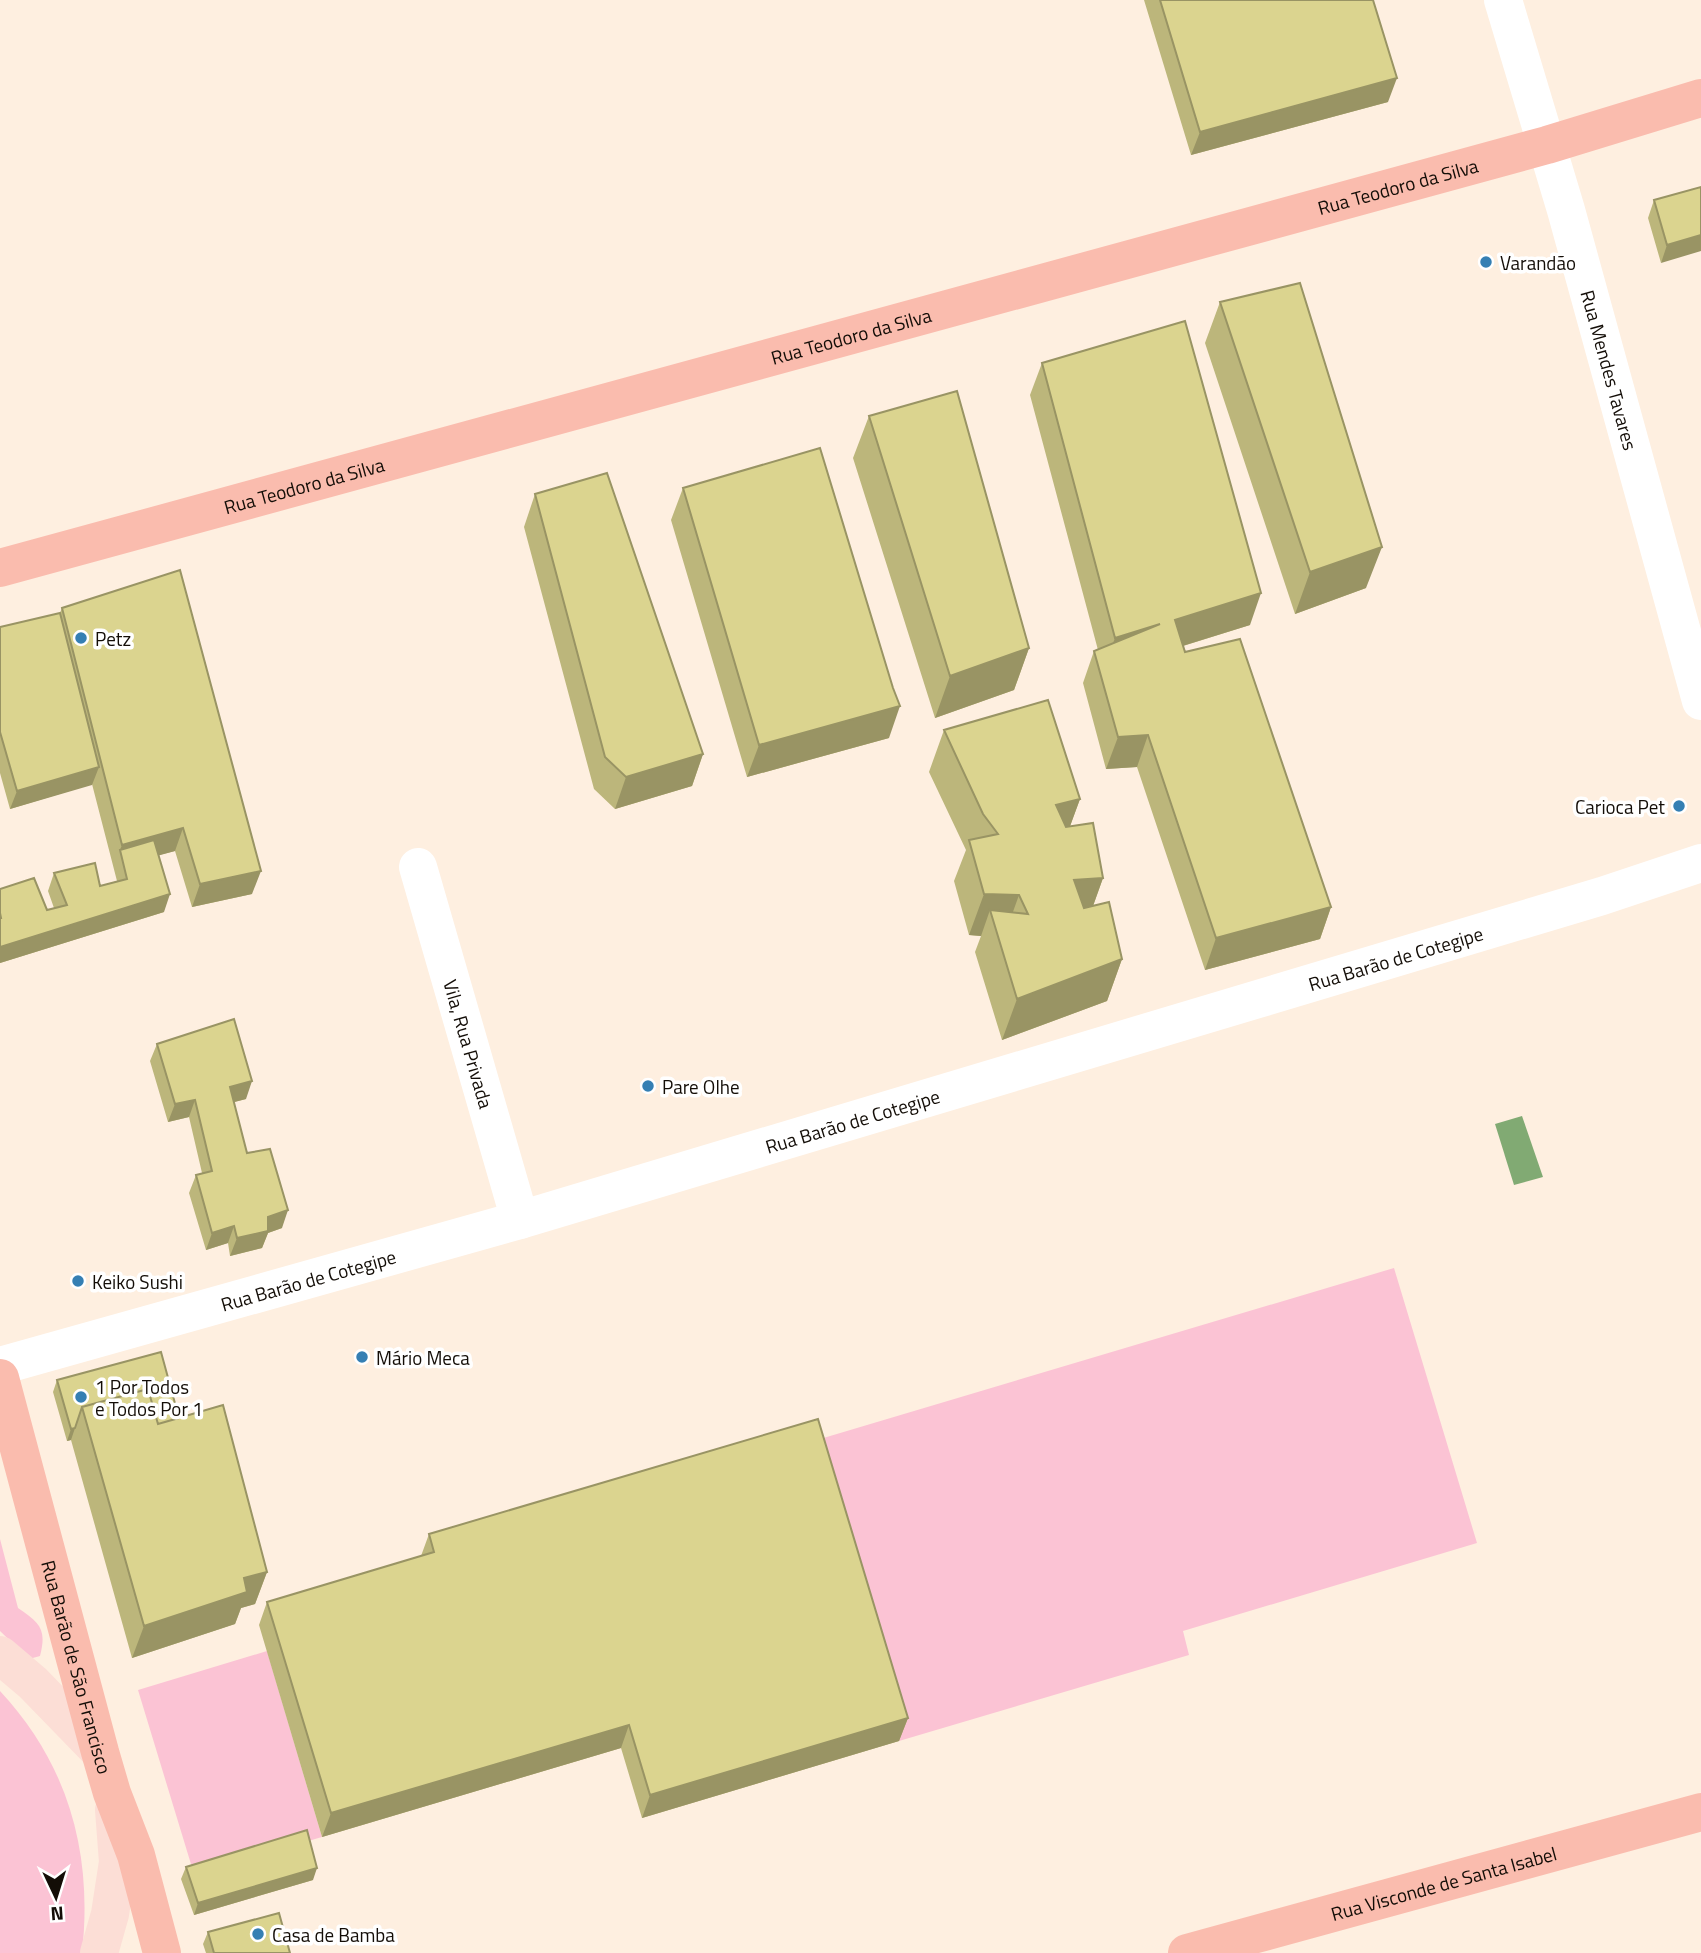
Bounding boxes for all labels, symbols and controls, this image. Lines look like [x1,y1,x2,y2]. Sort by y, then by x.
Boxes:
street label: Rua Teodoro da Silva [1314,150,1482,222]
place label: Varandão [1500,248,1576,277]
marker: Varandão [1478,254,1494,270]
street label: Rua Mendes Tavares [1574,286,1646,453]
street label: Rua Teodoro da Silva [767,299,935,371]
street label: Rua Teodoro da Silva [220,449,388,521]
place label: Petz [95,624,131,653]
marker: Petz [73,630,89,646]
place label: Carioca Pet [1575,792,1665,821]
marker: Carioca Pet [1671,798,1687,814]
street label: Rua Barão de Cotegipe [1305,918,1486,998]
street label: Vila, Rua Privada [437,976,502,1112]
place label: Pare Olhe [662,1072,740,1101]
marker: Pare Olhe [640,1078,656,1094]
street label: Rua Barão de Cotegipe [762,1081,943,1160]
street label: Rua Barão de Cotegipe [217,1241,399,1318]
place label: Keiko Sushi [92,1267,183,1296]
marker: Keiko Sushi [70,1273,86,1289]
place label: Mário Meca [376,1343,470,1372]
marker: Mário Meca [354,1349,370,1365]
place label: 1 Por Todos e Todos Por 1 [95,1372,203,1423]
marker: 1 Por Todos e Todos Por 1 [73,1389,89,1405]
street label: Rua Barão de São Francisco [35,1557,120,1777]
street label: Rua Visconde de Santa Isabel [1327,1838,1560,1927]
north arrow [21,1862,91,1932]
text: N [50,1900,65,1929]
place label: Casa de Bamba [272,1920,395,1949]
marker: Casa de Bamba [250,1926,266,1942]

